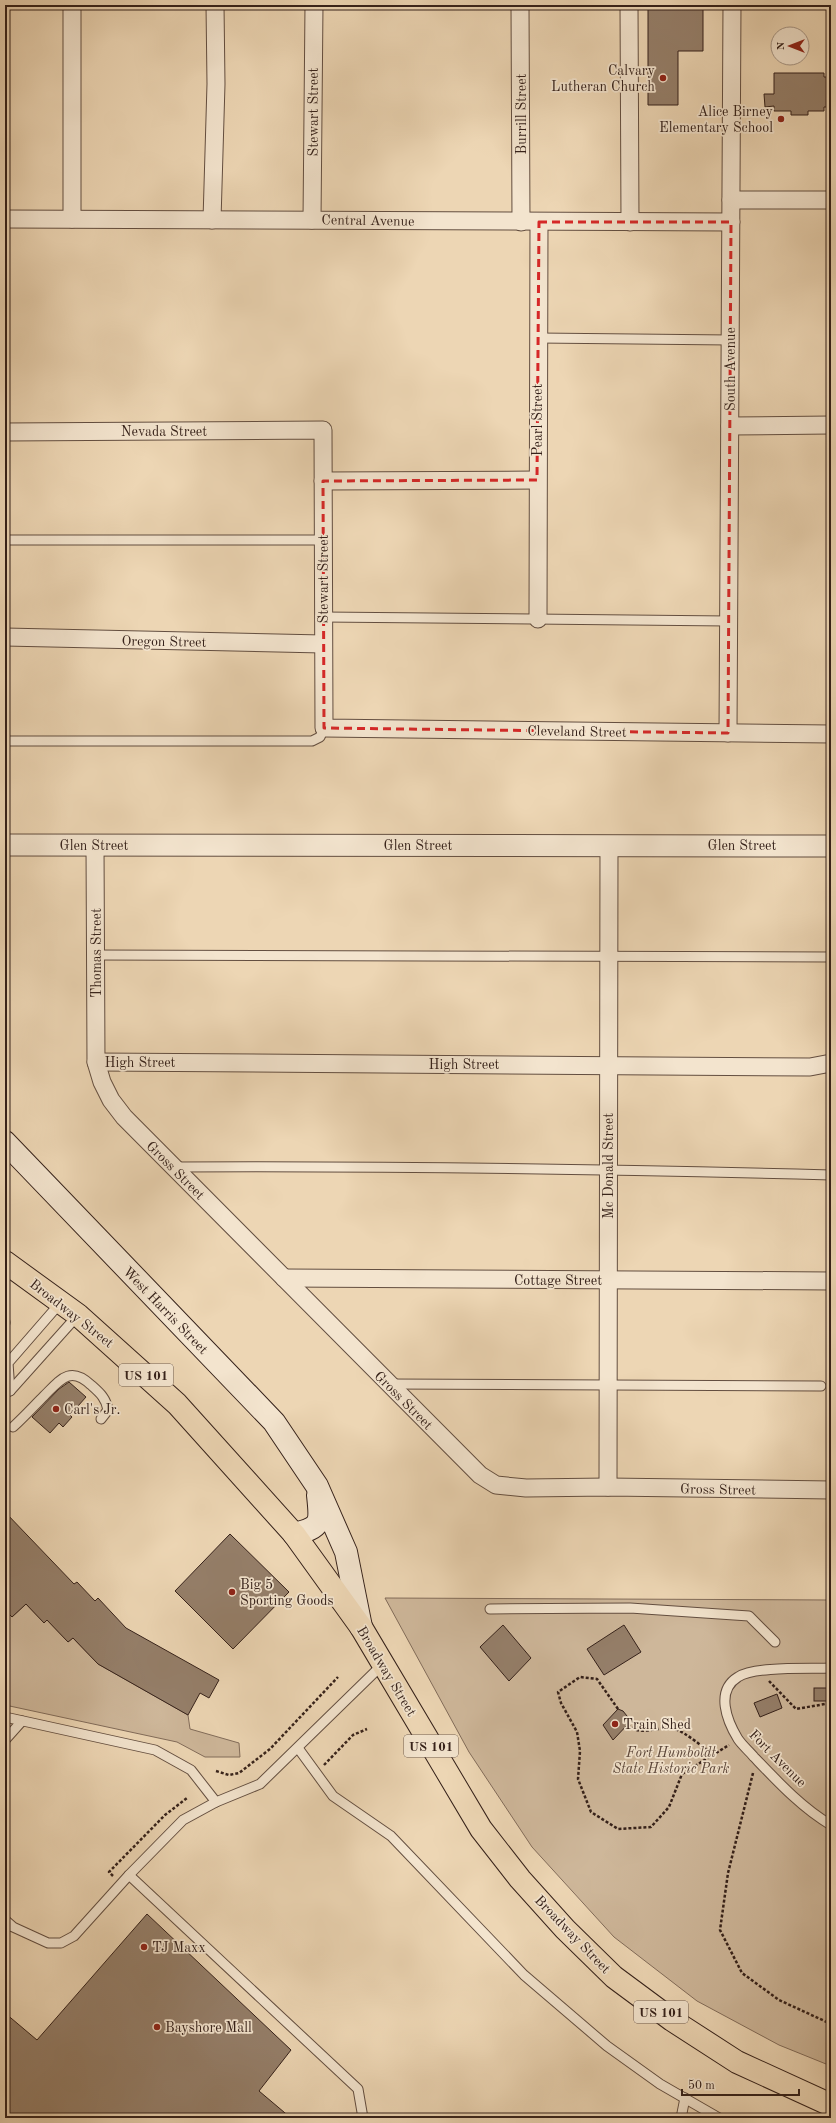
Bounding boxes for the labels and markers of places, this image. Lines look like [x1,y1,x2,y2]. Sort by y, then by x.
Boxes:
place label: Calvary Lutheran Church [551,64,656,94]
marker: Calvary Lutheran Church [658,73,668,83]
place label: Alice Birney Elementary School [659,105,774,135]
marker: Alice Birney Elementary School [776,114,786,124]
place label: Carl's Jr. [64,1403,120,1417]
marker: Carl's Jr. [51,1404,61,1414]
place label: Big 5 Sporting Goods [240,1578,334,1608]
marker: Big 5 Sporting Goods [227,1587,237,1597]
place label: Train Shed [623,1718,691,1732]
marker: Train Shed [610,1719,620,1729]
place label: TJ Maxx [152,1941,206,1955]
marker: TJ Maxx [139,1942,149,1952]
place label: Bayshore Mall [165,2021,252,2035]
marker: Bayshore Mall [152,2022,162,2032]

